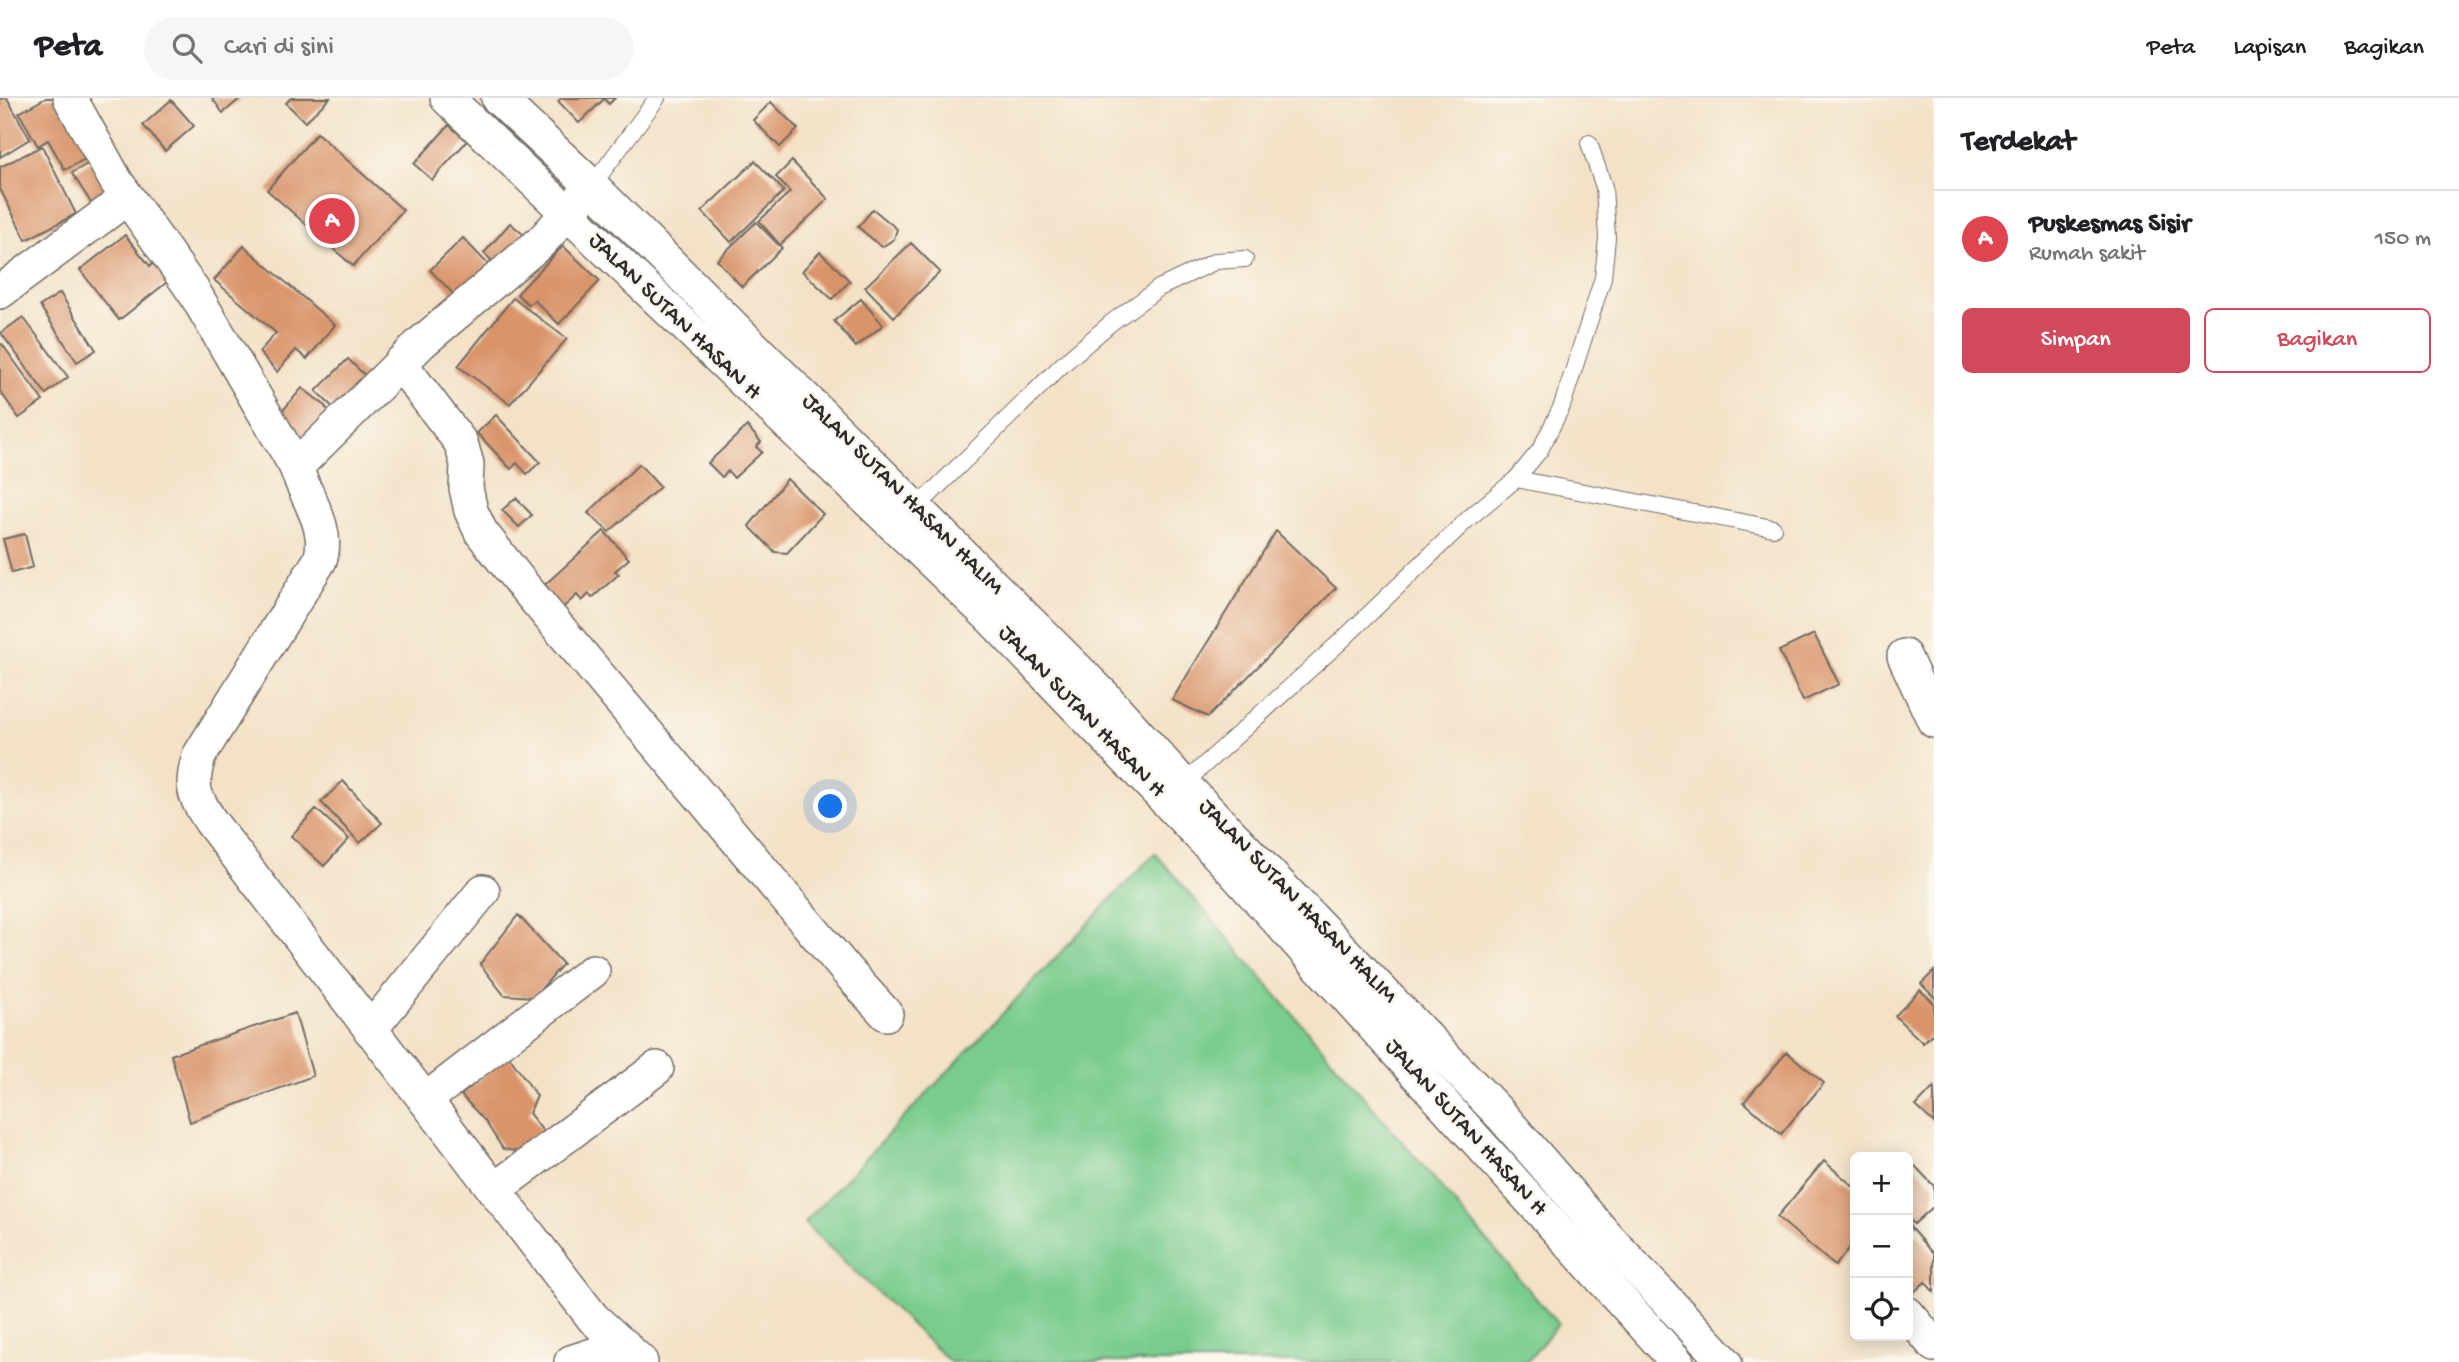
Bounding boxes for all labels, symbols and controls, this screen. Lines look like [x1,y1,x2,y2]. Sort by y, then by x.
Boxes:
search box [144,17,634,80]
text: Peta [35,29,102,67]
icon: search [168,29,206,67]
text: Cari di sini [224,33,334,64]
text: Peta [2147,34,2195,63]
text: Lapisan [2233,34,2306,63]
text: Bagikan [2344,34,2424,63]
text: Terdekat [1962,126,2075,161]
pin: A [309,195,355,247]
text: Puskesmas Sisir [2029,210,2190,241]
text: A [1978,226,1992,253]
text: 150 m [2375,226,2431,253]
street label: JALAN SUTAN HASAN H [582,227,767,407]
text: Rumah sakit [2029,241,2145,268]
button: Simpan [1962,308,2190,373]
button: Bagikan [2204,308,2431,373]
street label: JALAN SUTAN HASAN HALIM [795,388,1010,603]
street label: JALAN SUTAN HASAN H [991,620,1171,805]
your location [813,789,847,823]
street label: JALAN SUTAN HASAN HALIM [1191,793,1403,1011]
street label: JALAN SUTAN HASAN H [1378,1033,1553,1223]
map controls [1850,1152,1913,1341]
button: + [1850,1152,1913,1215]
button: − [1850,1215,1913,1278]
button: locate [1850,1278,1913,1341]

